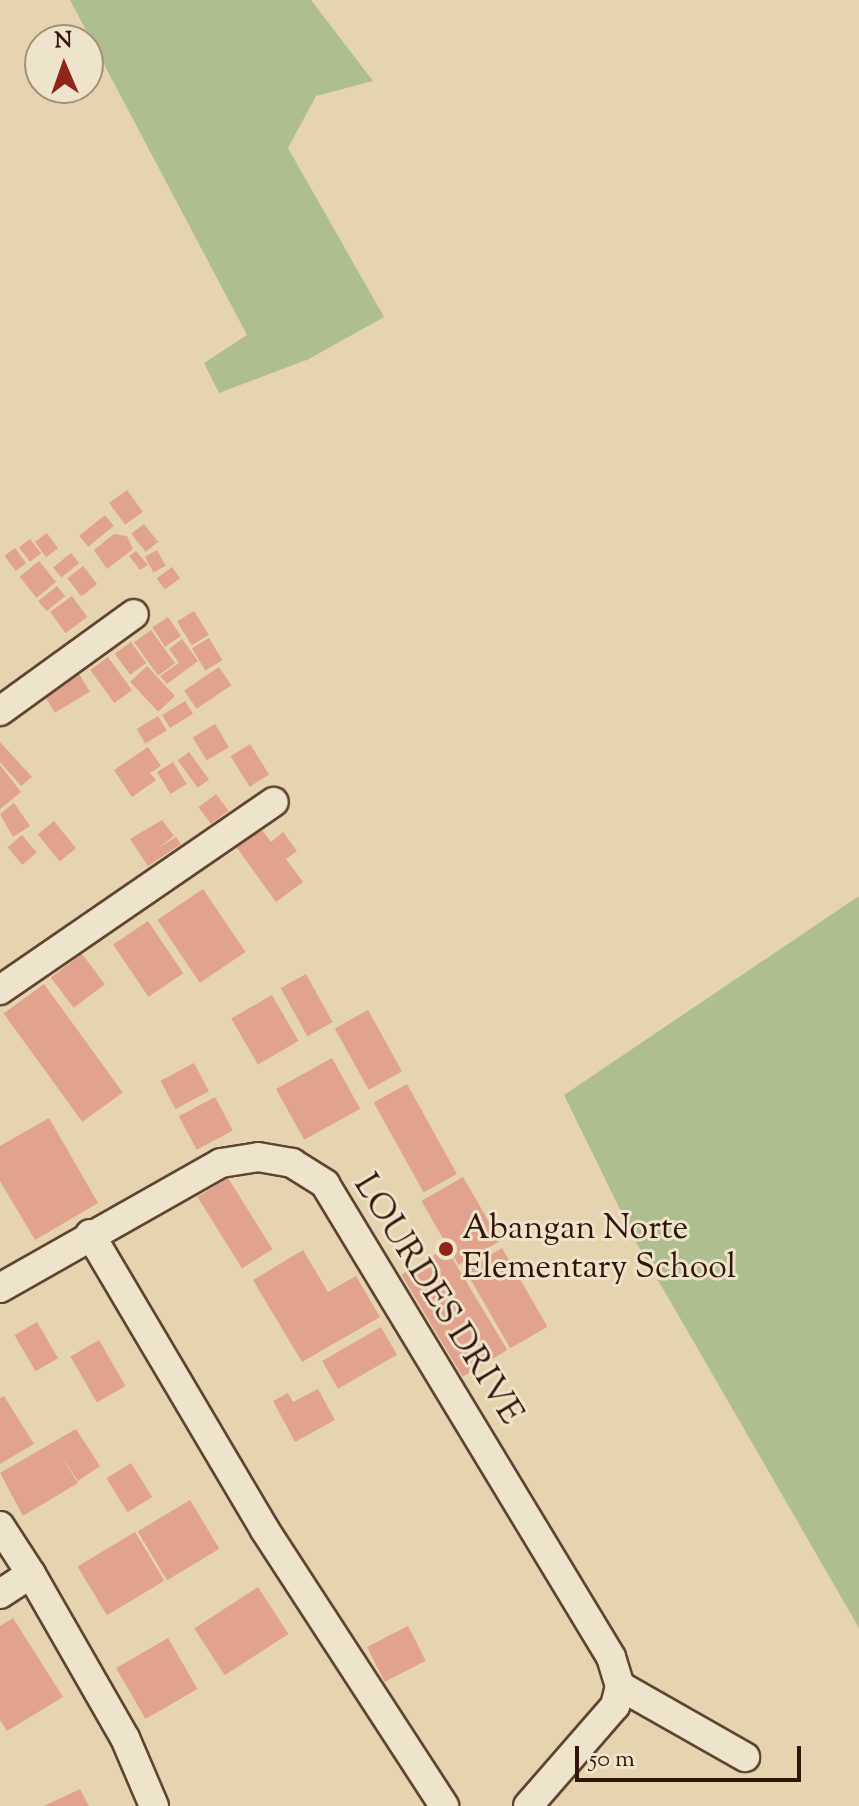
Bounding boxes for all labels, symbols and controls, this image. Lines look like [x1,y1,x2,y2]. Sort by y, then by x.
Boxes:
north arrow [24,24,104,104]
text: N [54,26,73,58]
street label: LOURDES DRIVE [344,1167,530,1433]
place label: Abangan Norte Elementary School [462,1209,736,1288]
marker: Abangan Norte Elementary School [437,1240,455,1258]
scale bar [579,1730,805,1780]
text: 50 m [589,1743,635,1777]

